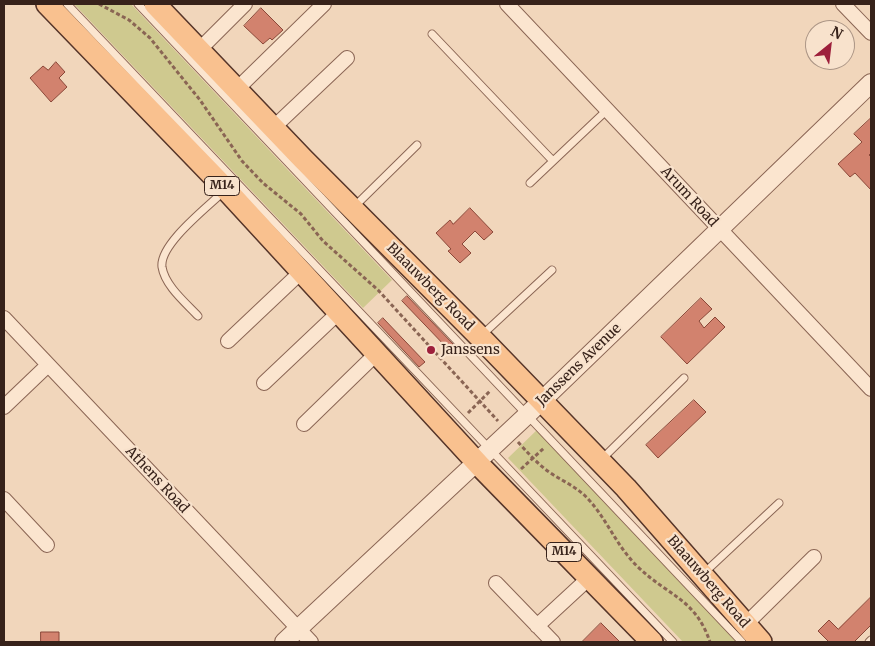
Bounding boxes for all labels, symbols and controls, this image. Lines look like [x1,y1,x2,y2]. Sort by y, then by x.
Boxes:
north arrow [805,20,855,70]
text: N [828,22,846,43]
street label: Arum Road [657,163,721,231]
road number: M14 [204,177,240,196]
street label: Blaauwberg Road [383,240,477,334]
street label: Janssens Avenue [533,320,625,410]
place label: Janssens [441,342,500,358]
marker: Janssens [425,344,437,356]
street label: Athens Road [122,443,192,517]
street label: Blaauwberg Road [663,532,753,632]
road number: M14 [546,542,582,562]

